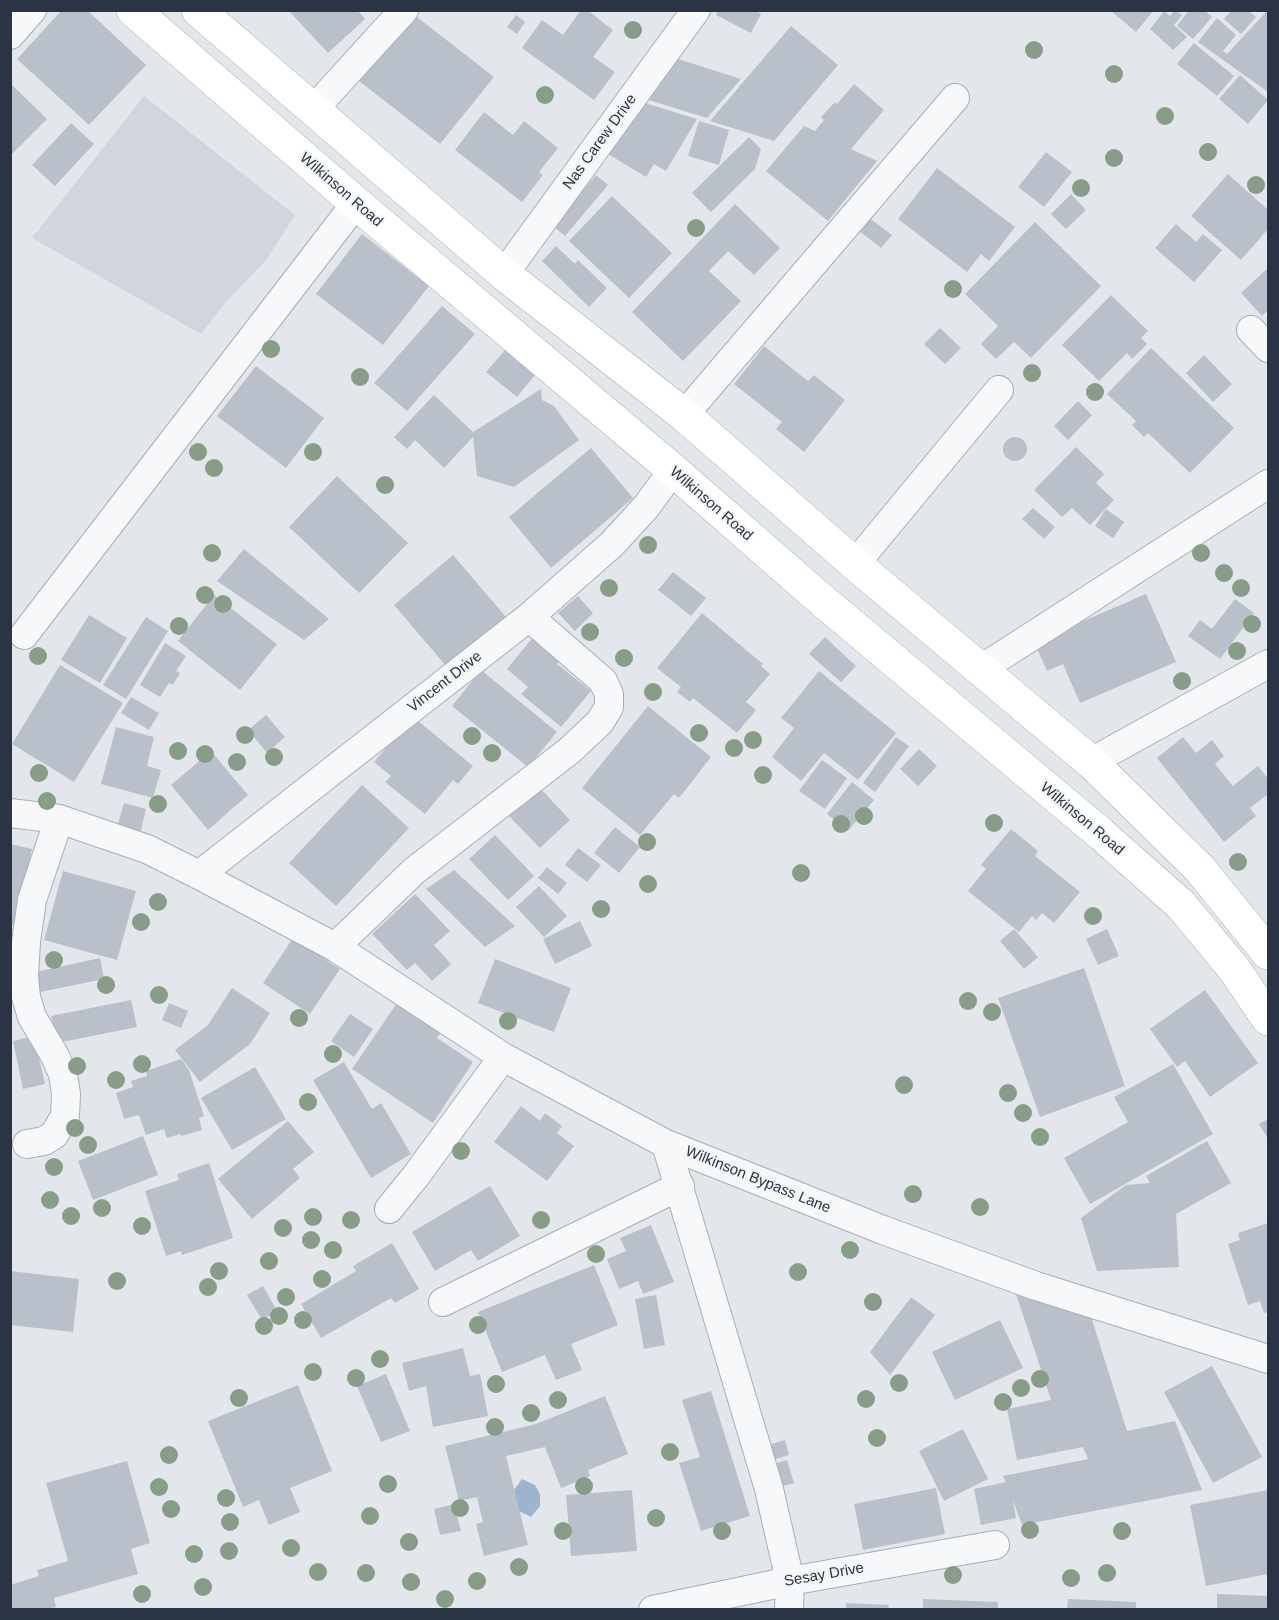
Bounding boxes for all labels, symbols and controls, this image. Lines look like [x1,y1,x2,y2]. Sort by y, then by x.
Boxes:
street label: Nas Carew Drive [559,91,641,193]
street label: Wilkinson Road [296,149,386,231]
street label: Wilkinson Road [666,463,756,545]
street label: Vincent Drive [404,648,486,716]
street label: Wilkinson Road [1036,779,1128,859]
street label: Wilkinson Bypass Lane [683,1143,833,1217]
street label: Sesay Drive [783,1559,865,1591]

